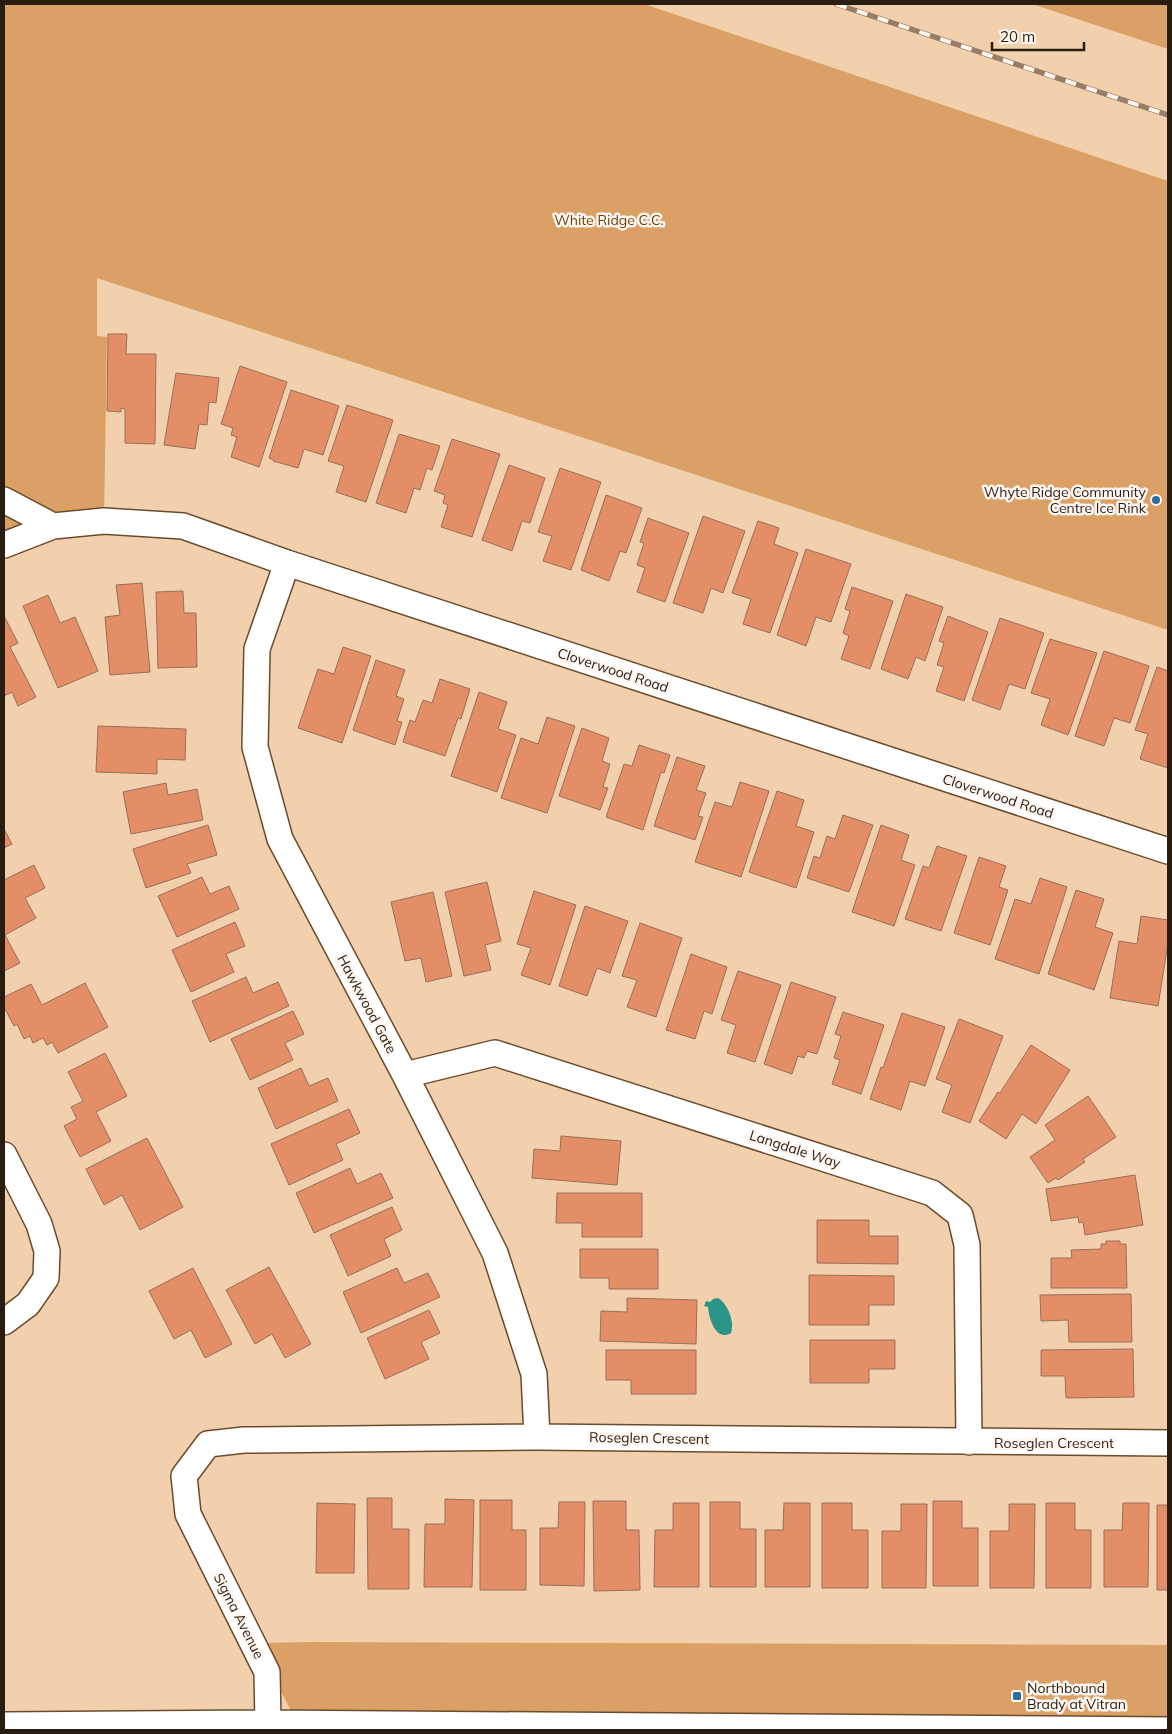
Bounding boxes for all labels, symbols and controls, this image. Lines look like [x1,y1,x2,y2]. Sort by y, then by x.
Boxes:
scale bar [992,20,1084,52]
text: 20 m [1000,27,1035,46]
park label: White Ridge C.C. [554,211,664,229]
place label: Whyte Ridge Community Centre Ice Rink [984,483,1147,517]
marker: Whyte Ridge Community Centre Ice Rink [1150,494,1162,506]
street label: Cloverwood Road [555,644,671,696]
street label: Cloverwood Road [940,770,1056,822]
street label: Hawkwood Gate [333,951,401,1057]
street label: Langdale Way [747,1126,843,1172]
street label: Roseglen Crescent [589,1428,709,1448]
street label: Roseglen Crescent [994,1434,1114,1452]
street label: Sigma Avenue [210,1570,268,1662]
place label: Northbound Brady at Vitran [1027,1679,1126,1713]
marker: Northbound Brady at Vitran [1011,1690,1023,1702]

